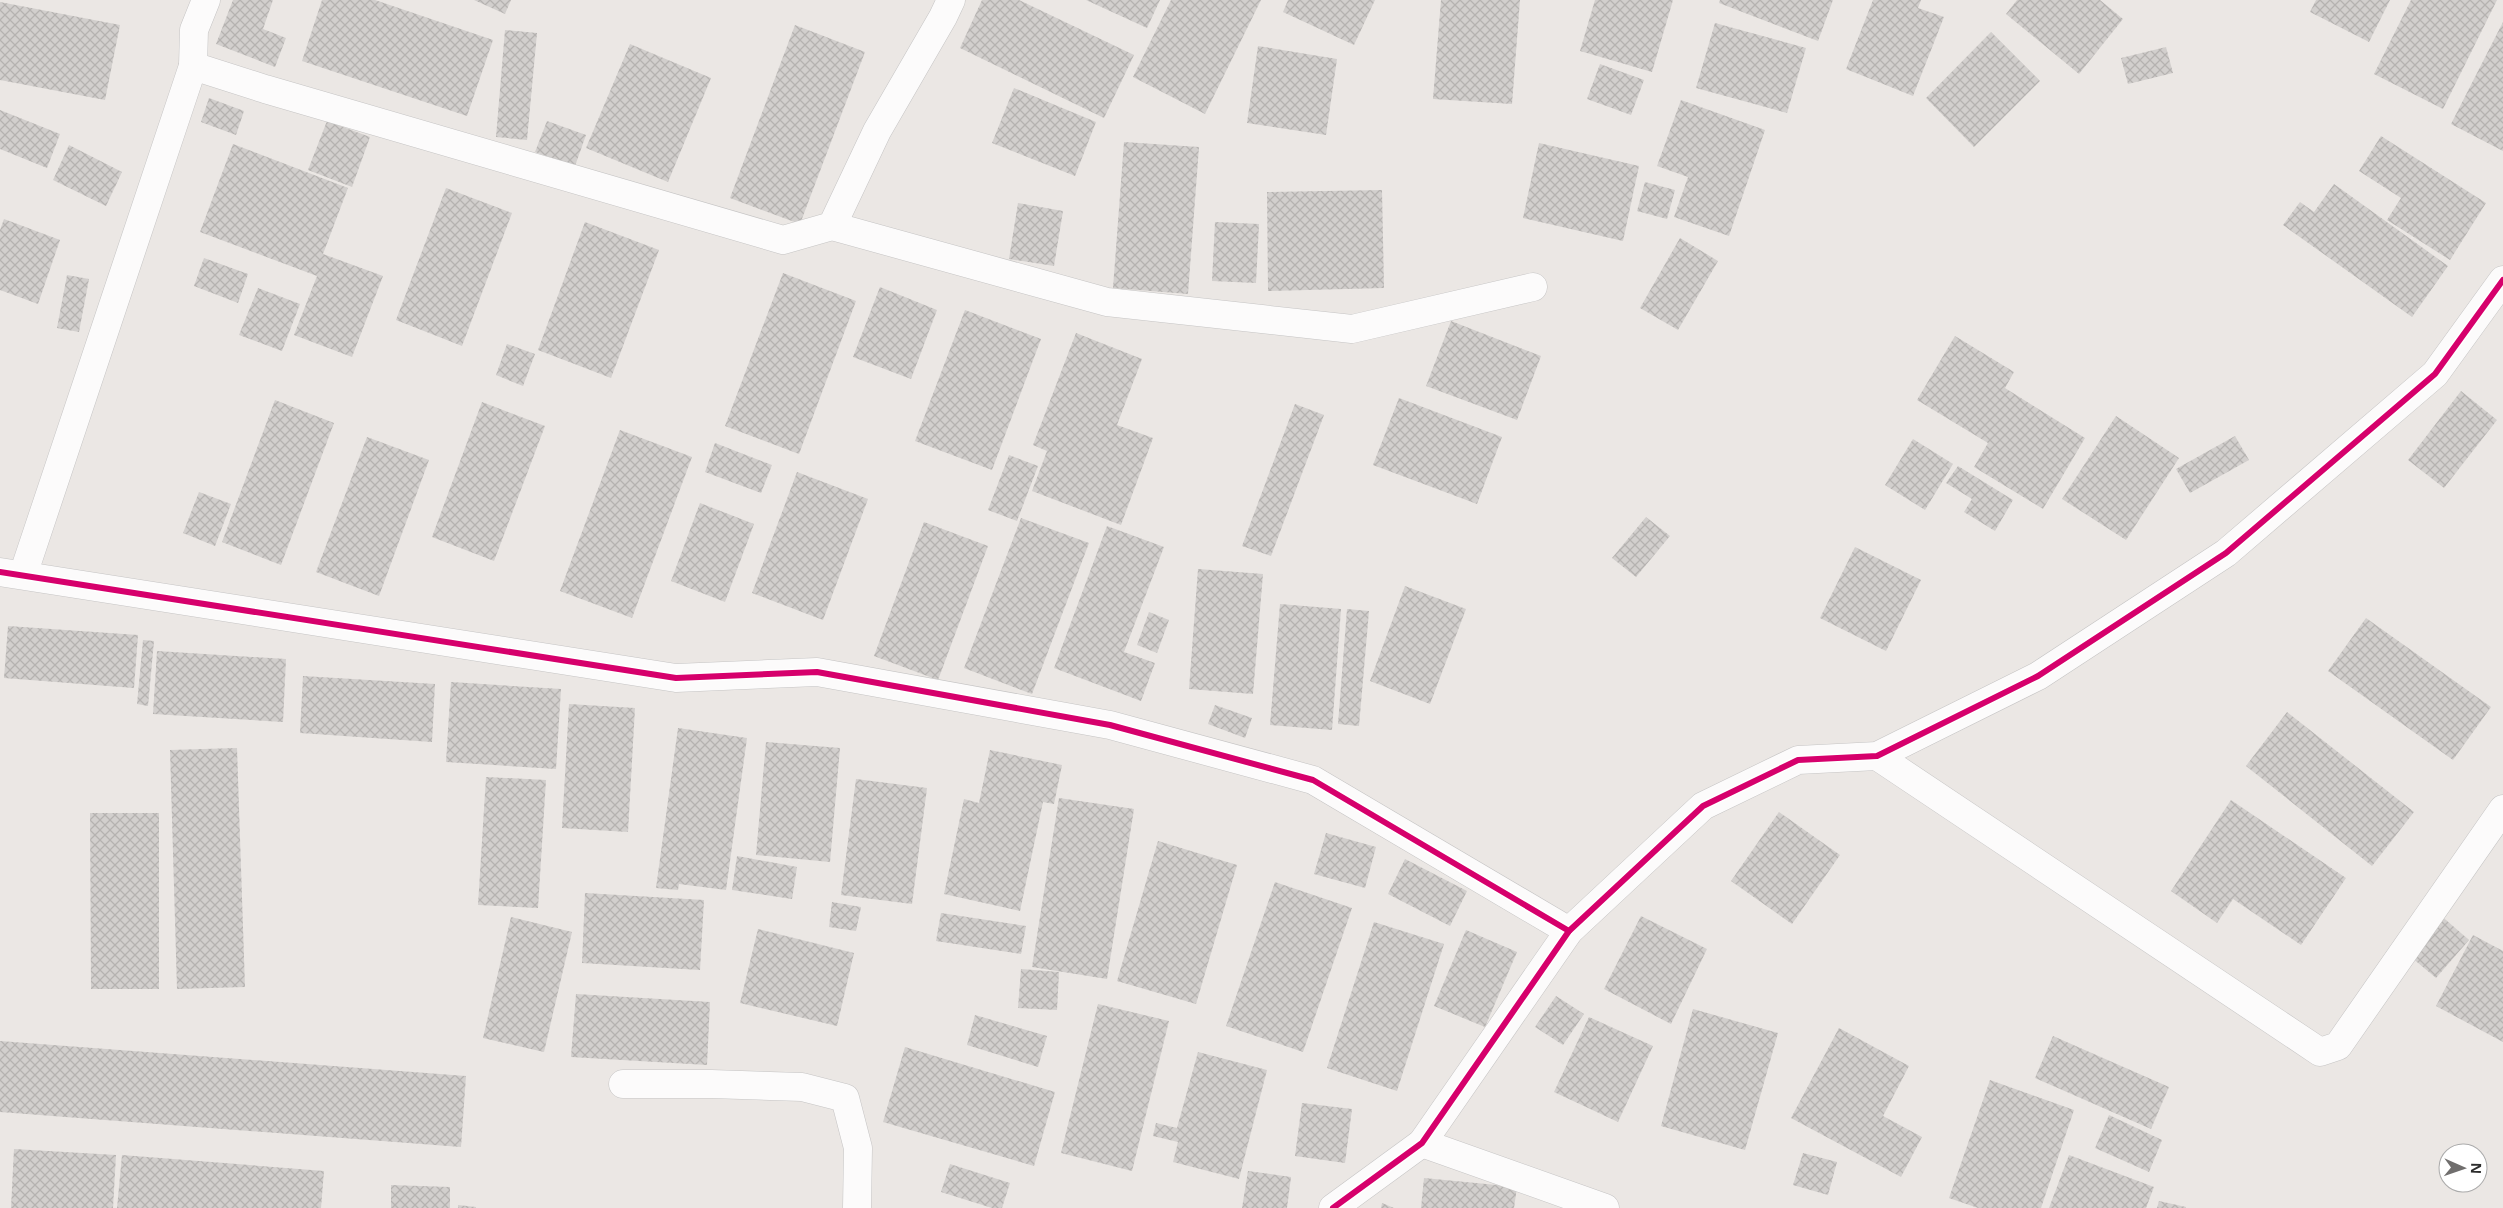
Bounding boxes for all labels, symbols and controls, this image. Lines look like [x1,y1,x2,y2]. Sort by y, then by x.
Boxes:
north arrow [2438,1143,2488,1193]
text: N [2467,1162,2486,1174]

